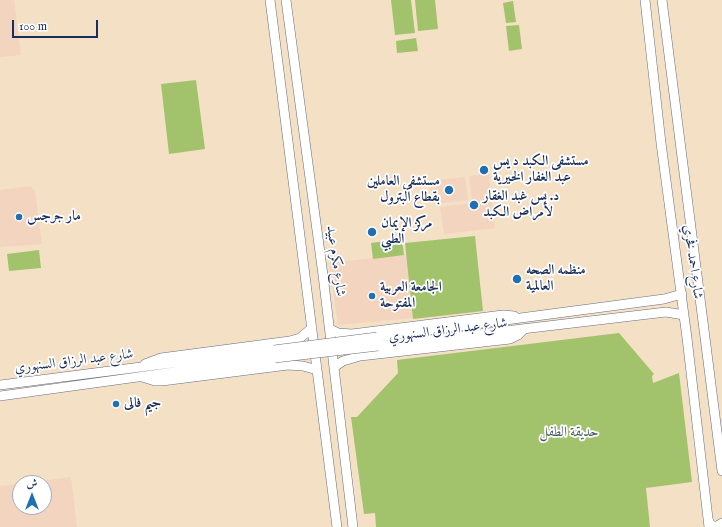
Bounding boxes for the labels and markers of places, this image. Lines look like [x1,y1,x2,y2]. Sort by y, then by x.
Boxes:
place label: مستشفى الكبد د يس عبد الغفار الخيرية [493,154,589,186]
marker: مستشفى الكبد د يس عبد الغفار الخيرية [478,164,490,176]
place label: مستشفى العاملين بقطاع البترول [367,174,440,206]
marker: مستشفى العاملين بقطاع البترول [443,184,455,196]
place label: د. يس غبد الغقار لأمراض الكبد [483,189,559,222]
marker: د. يس غبد الغقار لأمراض الكبد [468,199,480,211]
place label: مار جرجس [27,209,81,225]
marker: مار جرجس [14,212,24,222]
place label: مركز الإيمان الطبي [381,216,432,248]
marker: مركز الإيمان الطبي [366,226,378,238]
place label: منظمه الصحه العالمية [526,263,586,296]
marker: منظمه الصحه العالمية [511,273,523,285]
place label: الجامعة العربية المفتوحة [380,280,442,312]
marker: الجامعة العربية المفتوحة [367,291,377,301]
place label: جيم فالى [124,396,161,412]
marker: جيم فالى [111,399,121,409]

